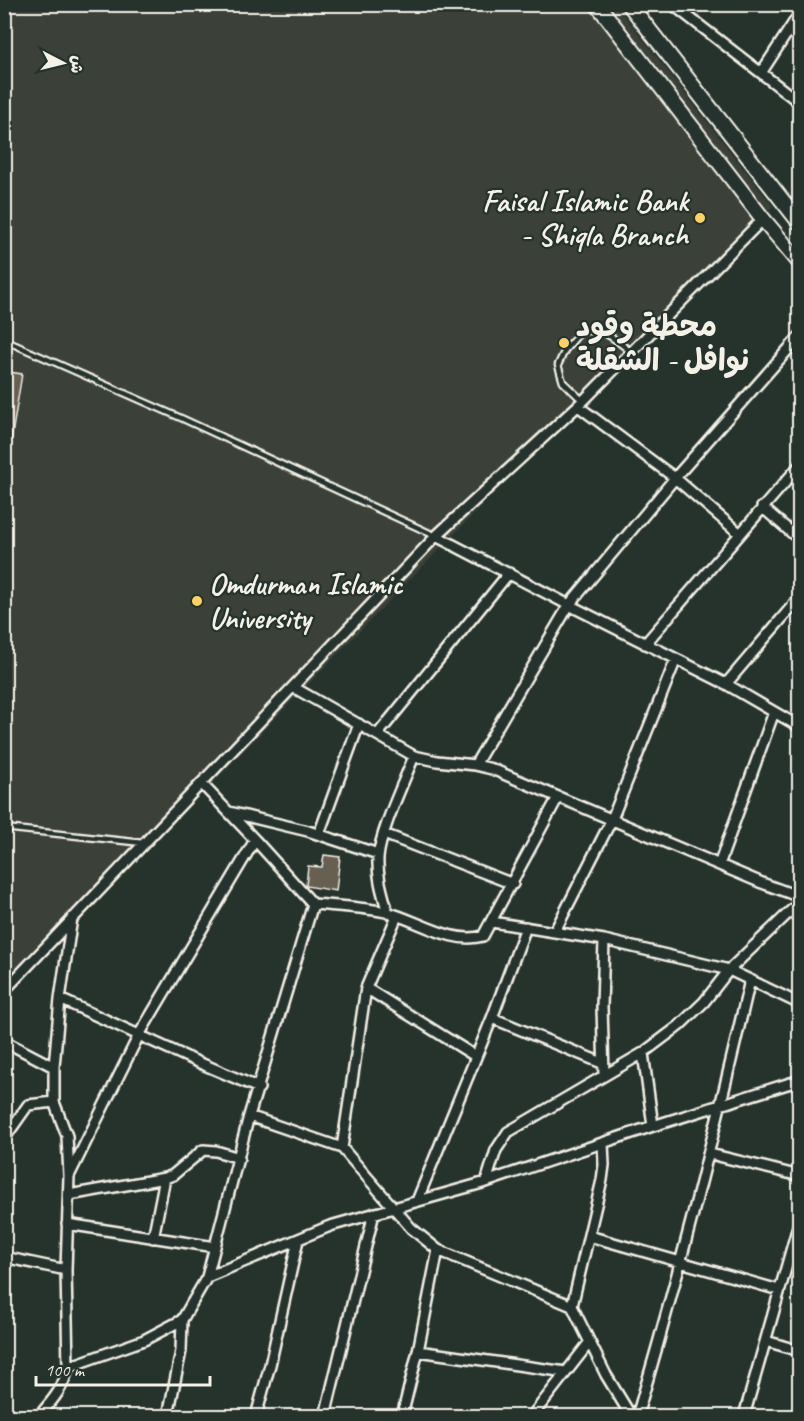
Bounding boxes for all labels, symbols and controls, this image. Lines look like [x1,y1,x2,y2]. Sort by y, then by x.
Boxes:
north arrow [33,33,93,93]
text: ش [66,55,88,75]
place label: Faisal Islamic Bank - Shiqla Branch [482,182,691,254]
marker: Faisal Islamic Bank - Shiqla Branch [693,211,707,225]
place label: محطة وقود نوافل - الشقلة [576,307,749,379]
marker: محطة وقود نوافل - الشقلة [557,336,571,350]
place label: Omdurman Islamic University [209,565,404,637]
marker: Omdurman Islamic University [190,594,204,608]
scale bar [36,1349,210,1387]
text: 100 m [45,1359,86,1381]

